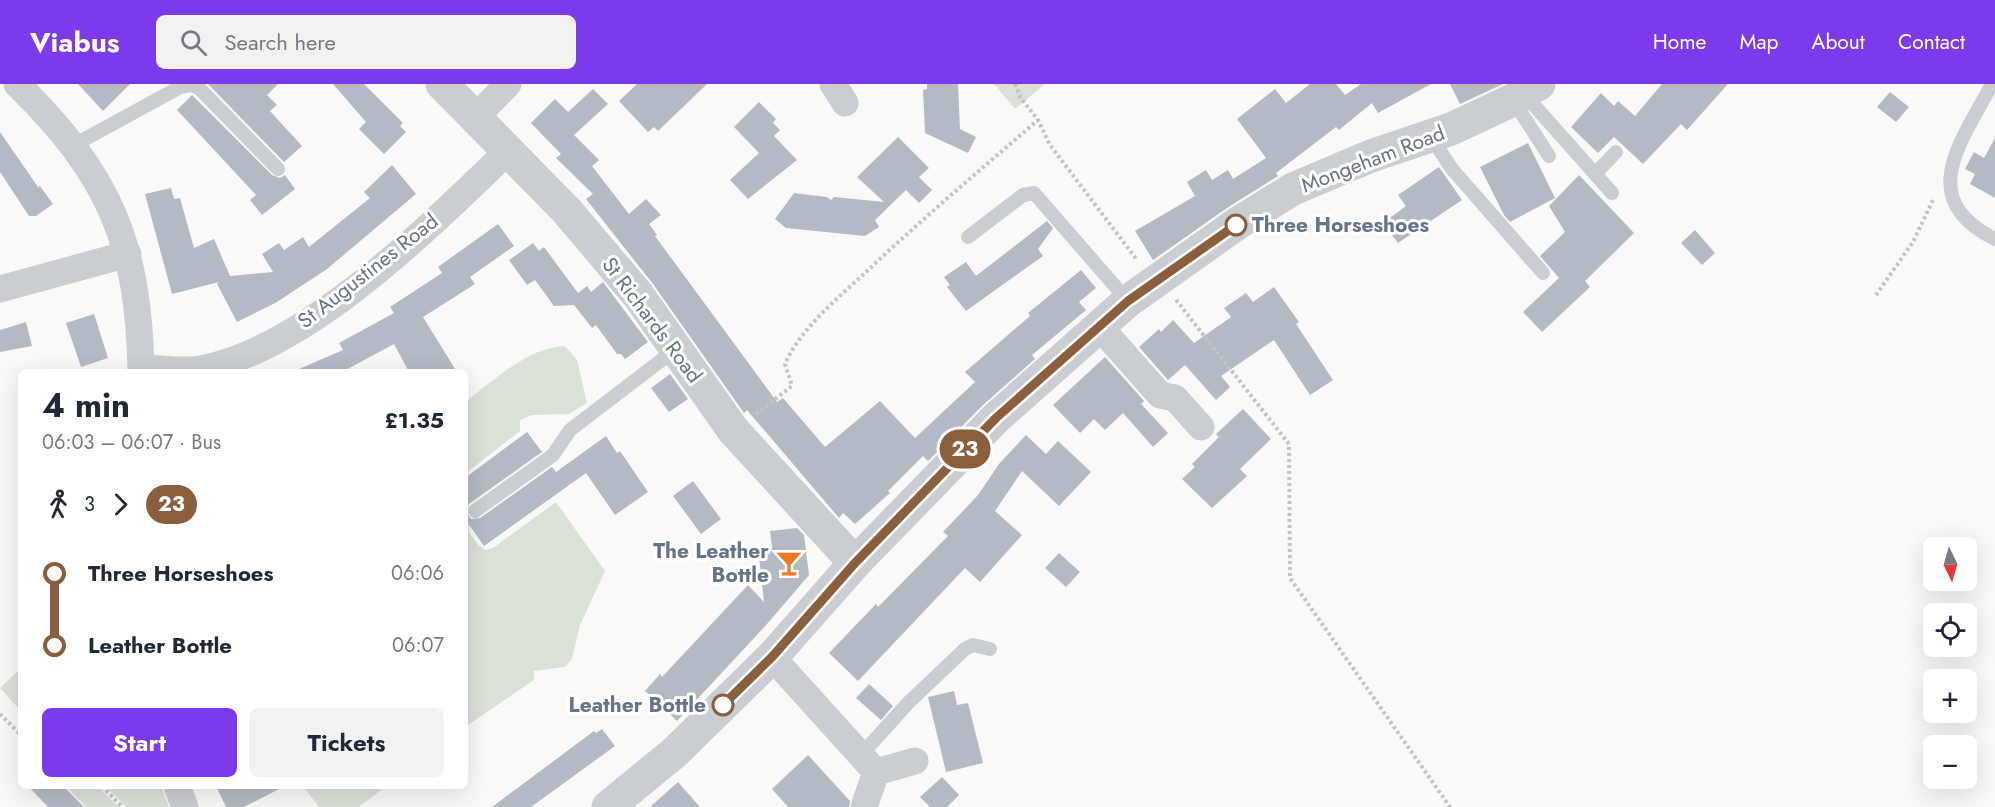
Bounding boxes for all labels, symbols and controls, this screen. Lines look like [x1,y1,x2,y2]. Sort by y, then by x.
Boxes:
search box [156,15,576,69]
text: Viabus [30,22,120,63]
icon: search [177,26,210,59]
text: Search here [225,26,336,58]
text: Home [1653,27,1706,57]
text: Map [1739,27,1779,57]
text: About [1812,27,1865,57]
text: Contact [1898,27,1965,57]
street label: Mongeham Road [1297,118,1449,200]
street label: St Augustines Road [291,206,445,336]
place label: Three Horseshoes [1252,210,1429,240]
marker: Three Horseshoes [1225,214,1247,236]
street label: St Richards Road [595,251,709,389]
text: 4 min [42,382,130,429]
text: £1.35 [384,404,444,436]
text: 06:03 – 06:07 · Bus [42,428,221,457]
line badge: 23 [938,430,992,469]
text: 23 [952,434,978,464]
icon: walk [42,488,75,521]
icon: forward [104,488,137,521]
text: 23 [158,489,185,519]
text: 3 [84,490,95,519]
place label: The Leather Bottle [653,536,769,590]
north arrow [1923,537,1977,591]
map controls [1923,537,1977,789]
bar icon: The Leather Bottle [774,548,804,578]
text: Three Horseshoes [88,557,274,589]
text: 06:06 [391,559,444,588]
button: locate [1923,603,1977,657]
text: Leather Bottle [88,629,232,661]
text: 06:07 [392,631,444,660]
button: + [1923,669,1977,723]
place label: Leather Bottle [569,690,706,720]
marker: Leather Bottle [712,694,734,716]
button: Start [42,708,237,777]
button: Tickets [249,708,444,777]
button: − [1923,735,1977,789]

